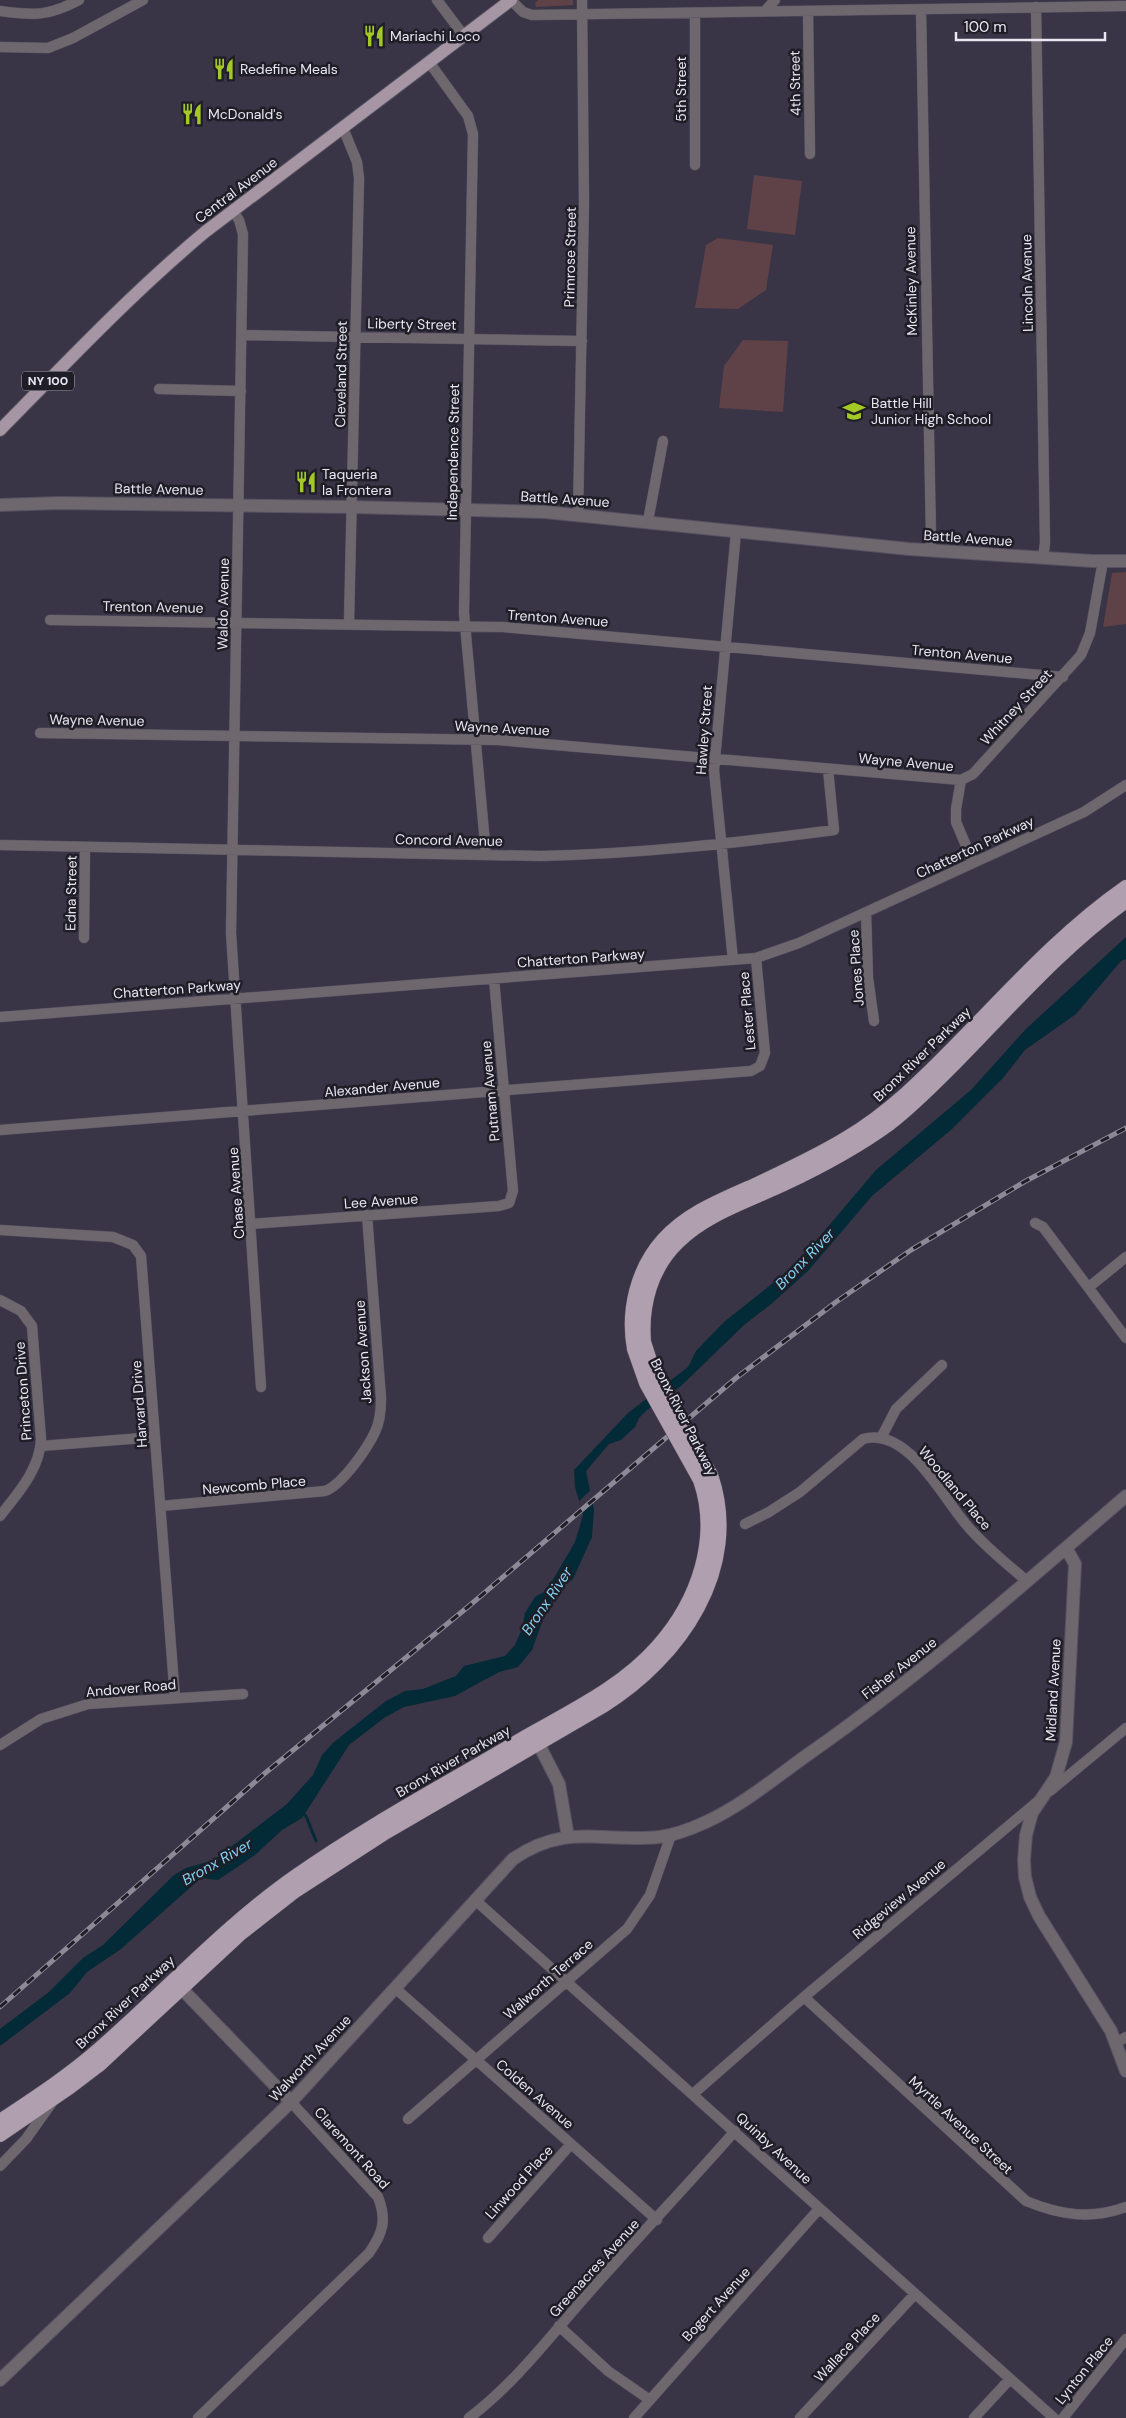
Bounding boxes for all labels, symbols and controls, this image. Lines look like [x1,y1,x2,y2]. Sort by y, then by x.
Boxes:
scale bar [956,10,1105,42]
text: 100 m [964,17,1007,37]
restaurant icon: Mariachi Loco [361,23,387,49]
place label: Mariachi Loco [390,27,480,45]
street label: 4th Street [785,50,805,116]
restaurant icon: Redefine Meals [211,56,237,82]
street label: 5th Street [672,56,690,122]
place label: Redefine Meals [240,60,338,78]
restaurant icon: McDonald's [179,101,205,127]
place label: McDonald's [208,105,283,123]
street label: Central Avenue [191,153,281,227]
street label: Primrose Street [560,206,580,308]
street label: McKinley Avenue [901,226,921,336]
street label: Lincoln Avenue [1017,234,1037,332]
street label: Liberty Street [367,314,457,334]
street label: Cleveland Street [331,320,351,428]
road number: NY 100 [22,372,74,391]
street label: Independence Street [443,383,463,521]
place label: Battle Hill Junior High School [871,394,991,428]
school or university icon: Battle Hill Junior High School [841,398,867,424]
place label: Taqueria la Frontera [322,465,391,499]
restaurant icon: Taqueria la Frontera [293,469,319,495]
street label: Battle Avenue [114,479,204,499]
street label: Battle Avenue [520,487,610,511]
street label: Battle Avenue [923,526,1013,550]
street label: Waldo Avenue [213,558,233,650]
street label: Trenton Avenue [102,597,204,617]
street label: Trenton Avenue [507,606,609,630]
street label: Trenton Avenue [911,641,1013,667]
street label: Whitney Street [976,665,1056,749]
street label: Hawley Street [692,685,716,775]
street label: Wayne Avenue [49,710,145,730]
street label: Wayne Avenue [454,717,550,739]
street label: Wayne Avenue [858,749,954,775]
street label: Chatterton Parkway [913,812,1037,882]
street label: Concord Avenue [395,830,503,850]
street label: Edna Street [61,855,81,931]
street label: Jones Place [844,929,868,1007]
street label: Chatterton Parkway [517,945,646,971]
street label: Lester Place [735,971,759,1051]
street label: Chatterton Parkway [113,976,242,1002]
street label: Bronx River Parkway [869,1003,975,1105]
street label: Putnam Avenue [477,1040,503,1142]
street label: Alexander Avenue [324,1073,441,1101]
street label: Chase Avenue [224,1146,248,1240]
street label: Lee Avenue [343,1189,419,1213]
water label: Bronx River [771,1224,840,1294]
street label: Jackson Avenue [350,1299,376,1404]
street label: Princeton Drive [11,1341,35,1441]
street label: Bronx River Parkway [647,1355,721,1479]
street label: Harvard Drive [127,1360,151,1448]
street label: Woodland Place [915,1442,995,1534]
street label: Newcomb Place [201,1472,307,1498]
water label: Bronx River [517,1563,577,1639]
street label: Fisher Avenue [858,1633,940,1703]
street label: Midland Avenue [1041,1638,1065,1742]
street label: Andover Road [85,1675,177,1701]
street label: Bronx River Parkway [393,1721,514,1801]
water label: Bronx River [178,1834,256,1890]
street label: Ridgeview Avenue [849,1855,949,1943]
street label: Walworth Terrace [499,1935,597,2023]
street label: Bronx River Parkway [72,1951,179,2053]
street label: Walworth Avenue [265,2011,355,2105]
street label: Colden Avenue [492,2055,578,2133]
street label: Myrtle Avenue Street [905,2072,1017,2178]
street label: Claremont Road [310,2103,394,2193]
street label: Quinby Avenue [732,2108,816,2188]
street label: Linwood Place [481,2141,557,2223]
street label: Greenacres Avenue [545,2215,643,2321]
street label: Bogert Avenue [678,2263,754,2345]
street label: Wallace Place [810,2308,884,2386]
street label: Lynton Place [1051,2332,1117,2408]

